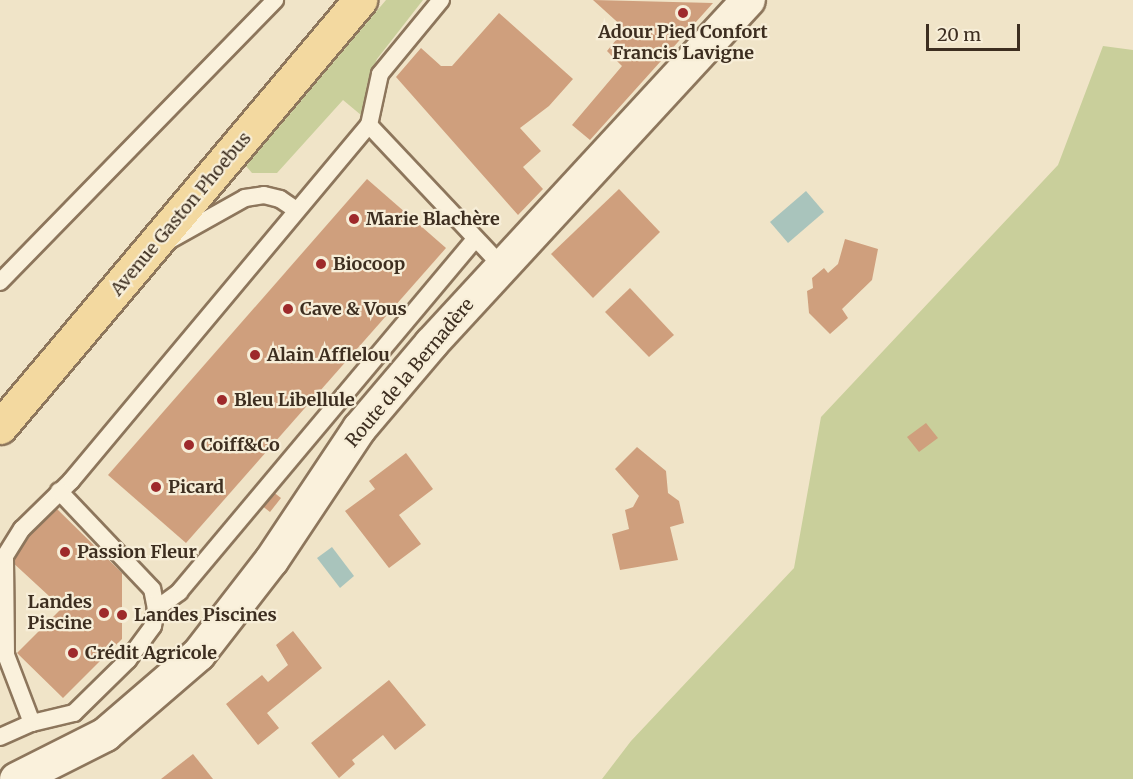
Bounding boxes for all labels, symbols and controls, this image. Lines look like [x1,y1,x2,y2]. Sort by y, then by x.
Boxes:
marker: Adour Pied Confort Francis Lavigne [676,6,690,20]
scale bar [929,12,1024,50]
place label: Adour Pied Confort Francis Lavigne [598,22,768,64]
text: 20 m [937,23,981,46]
street label: Avenue Gaston Phoebus [106,128,256,300]
place label: Marie Blachère [366,208,500,230]
marker: Marie Blachère [347,212,361,226]
place label: Biocoop [333,253,405,275]
marker: Biocoop [314,257,328,271]
street label: Route de la Bernadère [341,294,479,452]
place label: Cave & Vous [300,298,407,320]
marker: Cave & Vous [281,302,295,316]
place label: Alain Afflelou [267,344,390,366]
marker: Alain Afflelou [248,348,262,362]
place label: Bleu Libellule [234,389,355,411]
marker: Bleu Libellule [215,393,229,407]
place label: Coiff&Co [201,434,280,456]
marker: Coiff&Co [182,438,196,452]
place label: Picard [168,476,224,498]
marker: Picard [149,480,163,494]
place label: Passion Fleur [77,541,197,563]
marker: Passion Fleur [58,545,72,559]
place label: Landes Piscine [27,592,92,634]
place label: Landes Piscines [134,604,277,626]
marker: Landes Piscine [97,606,111,620]
marker: Landes Piscines [115,608,129,622]
place label: Crédit Agricole [85,642,217,664]
marker: Crédit Agricole [66,646,80,660]

